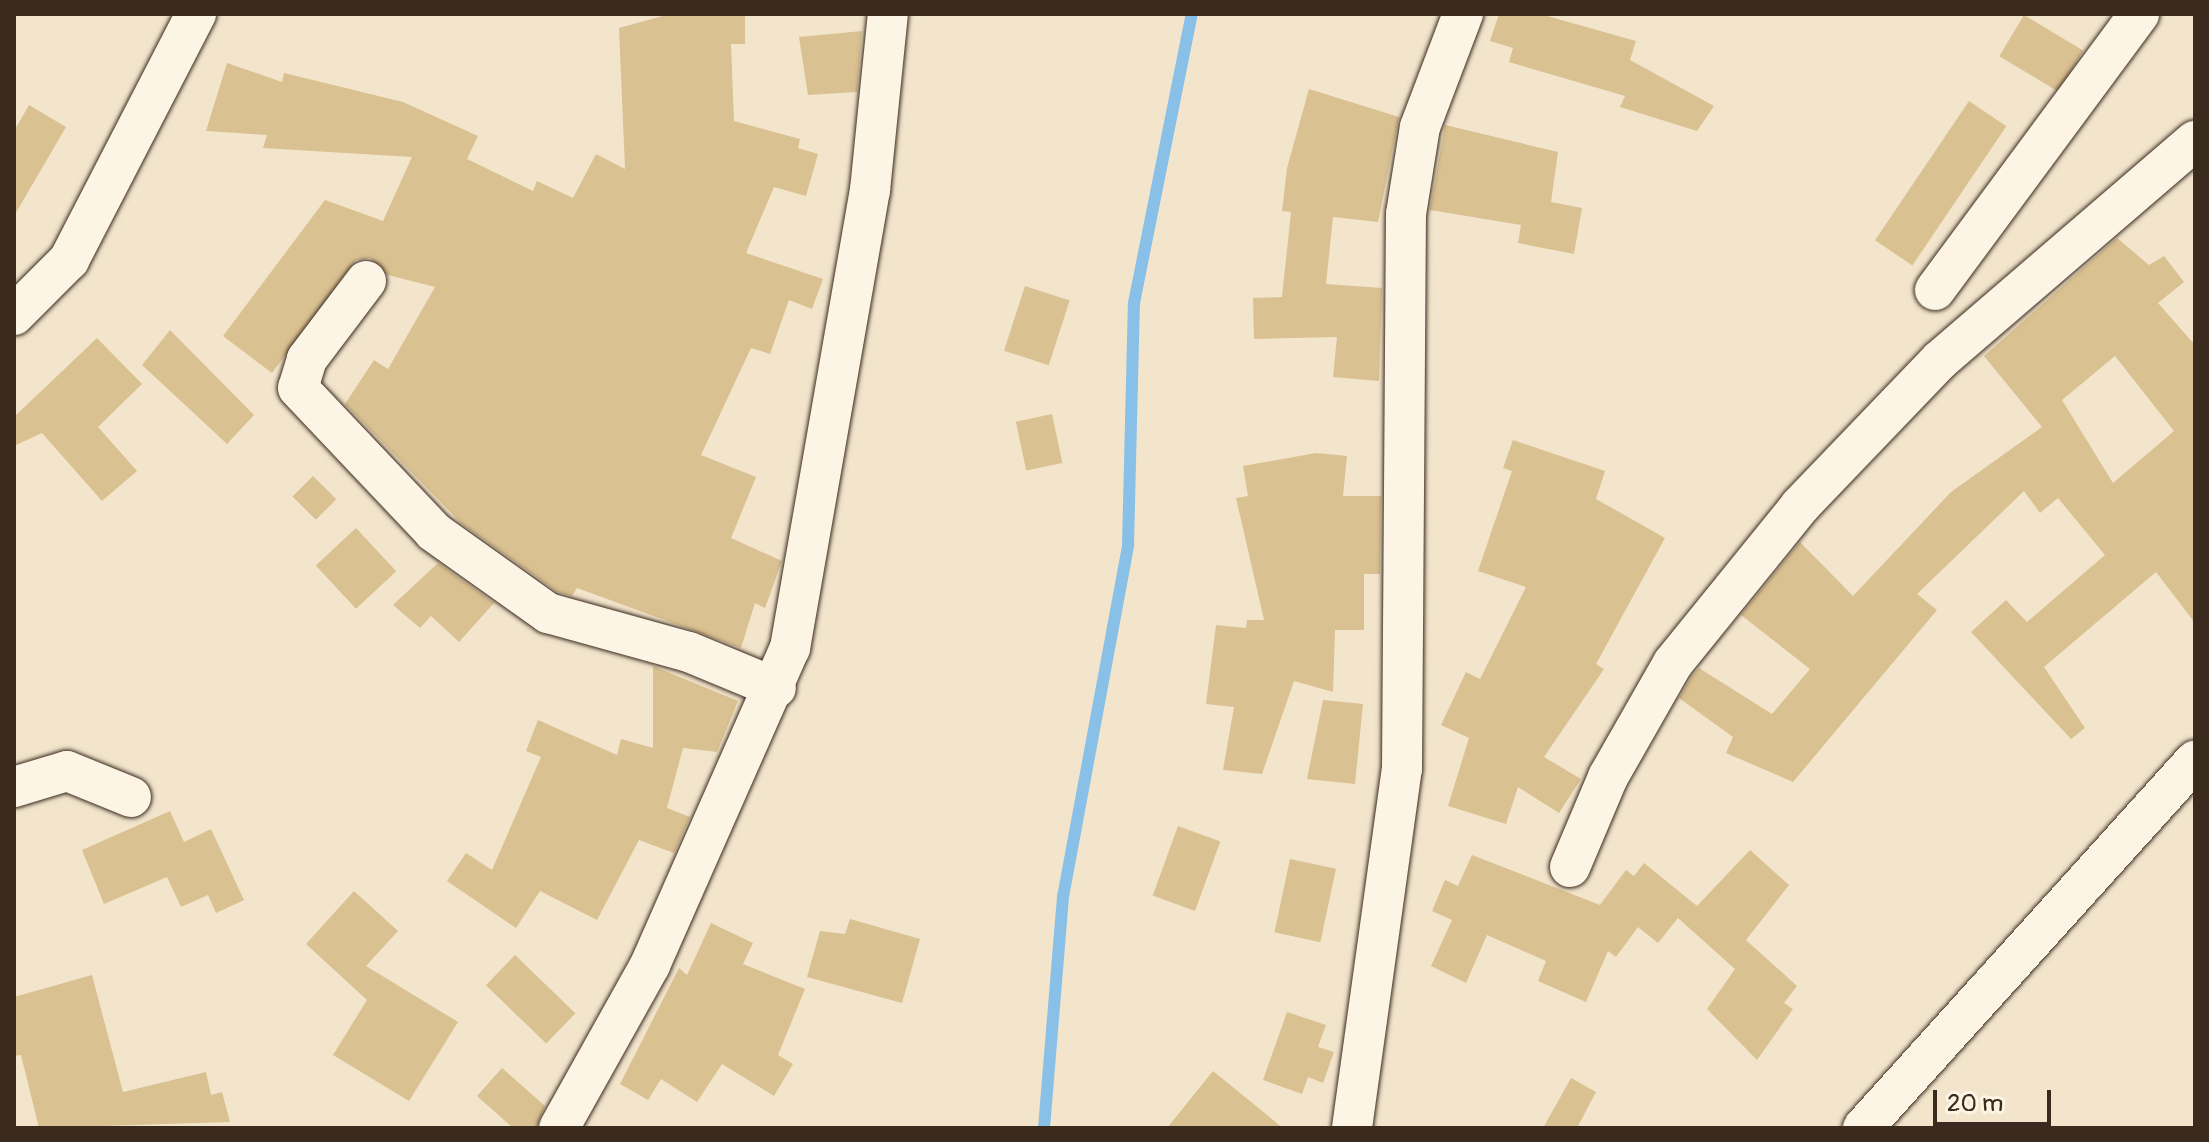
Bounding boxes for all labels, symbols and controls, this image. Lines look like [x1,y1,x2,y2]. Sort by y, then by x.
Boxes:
scale bar [1937,1074,2055,1124]
text: 20 m [1947,1089,2003,1118]

